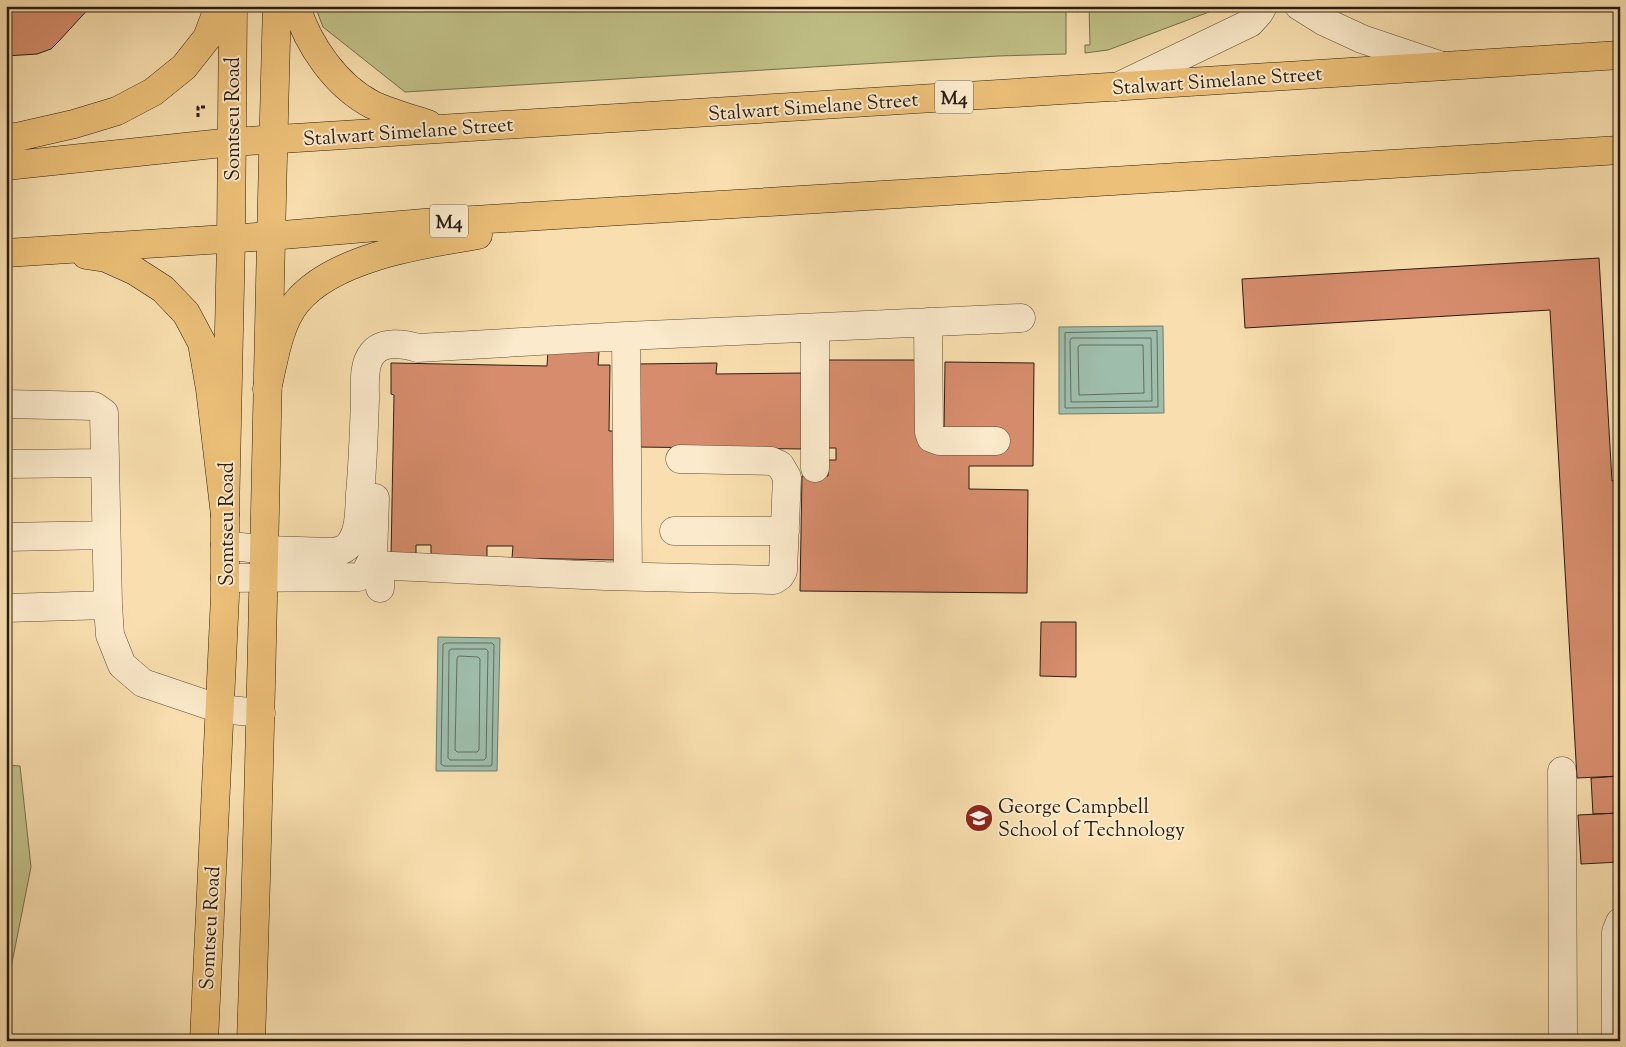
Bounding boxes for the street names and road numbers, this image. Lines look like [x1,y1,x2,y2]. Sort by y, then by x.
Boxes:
street label: Somtseu Road [220,57,249,181]
street label: Stalwart Simelane Street [1111,61,1323,104]
road number: M4 [935,80,973,114]
street label: Stalwart Simelane Street [707,87,919,130]
street label: Stalwart Simelane Street [302,112,514,155]
road number: M4 [430,205,468,238]
street label: Somtseu Road [214,462,243,586]
street label: Somtseu Road [194,865,229,991]

